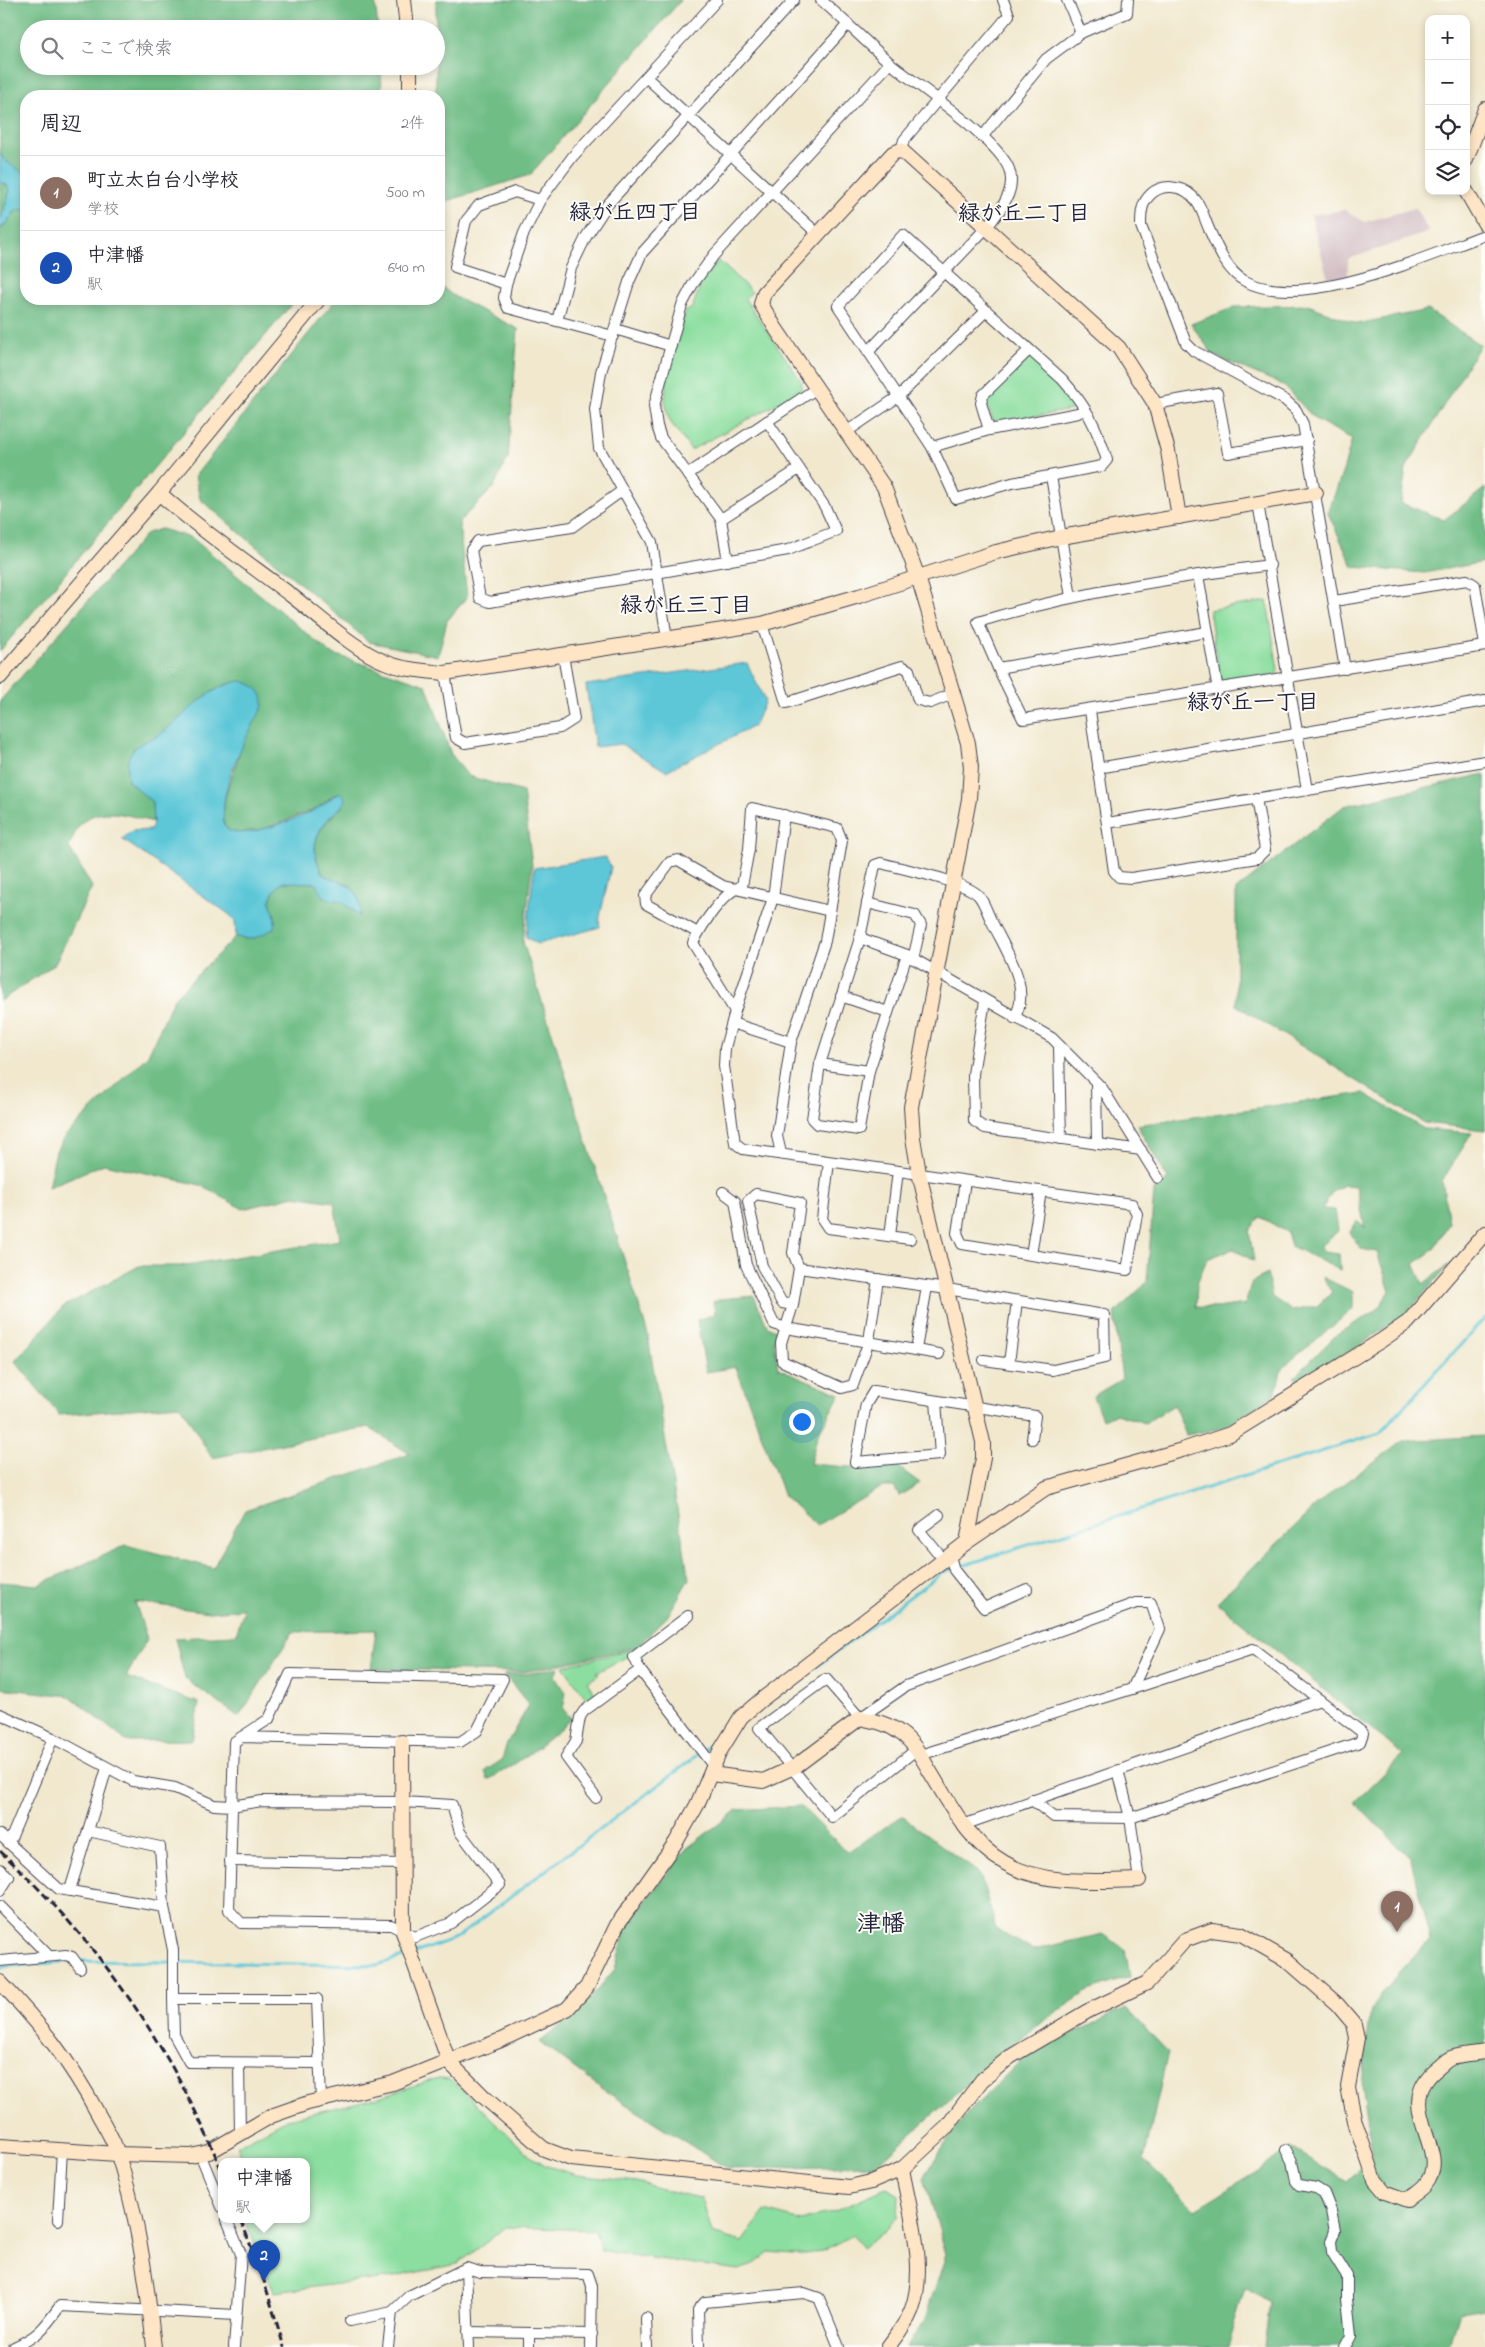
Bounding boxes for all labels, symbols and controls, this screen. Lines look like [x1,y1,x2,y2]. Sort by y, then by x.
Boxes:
map controls [1425,15,1470,195]
button: + [1425,15,1470,60]
search box [20,20,445,75]
icon: search [38,34,66,62]
text: ここで検索 [78,36,173,63]
button: − [1425,60,1470,105]
button: locate [1425,105,1470,150]
text: 周辺 [40,110,82,140]
text: 2件 [401,112,425,136]
button: layers [1425,150,1470,195]
text: 町立太白台小学校 [87,168,239,195]
text: 1 [53,181,59,205]
text: 500 m [386,181,425,205]
text: 学校 [87,198,119,222]
district label: 緑が丘四丁目 [569,198,701,230]
district label: 緑が丘二丁目 [958,199,1090,231]
text: 中津幡 [87,243,144,270]
text: 2 [52,256,60,280]
text: 640 m [388,256,425,280]
text: 駅 [87,273,103,297]
district label: 緑が丘三丁目 [620,591,752,623]
district label: 緑が丘一丁目 [1187,688,1319,720]
your location [789,1409,815,1435]
pin: 1 [1381,1891,1413,1932]
district label: 津幡 [857,1908,905,1943]
popup [218,2158,310,2223]
text: 中津幡 [235,2166,293,2193]
text: 駅 [235,2196,252,2220]
pin: 2 [248,2240,280,2281]

